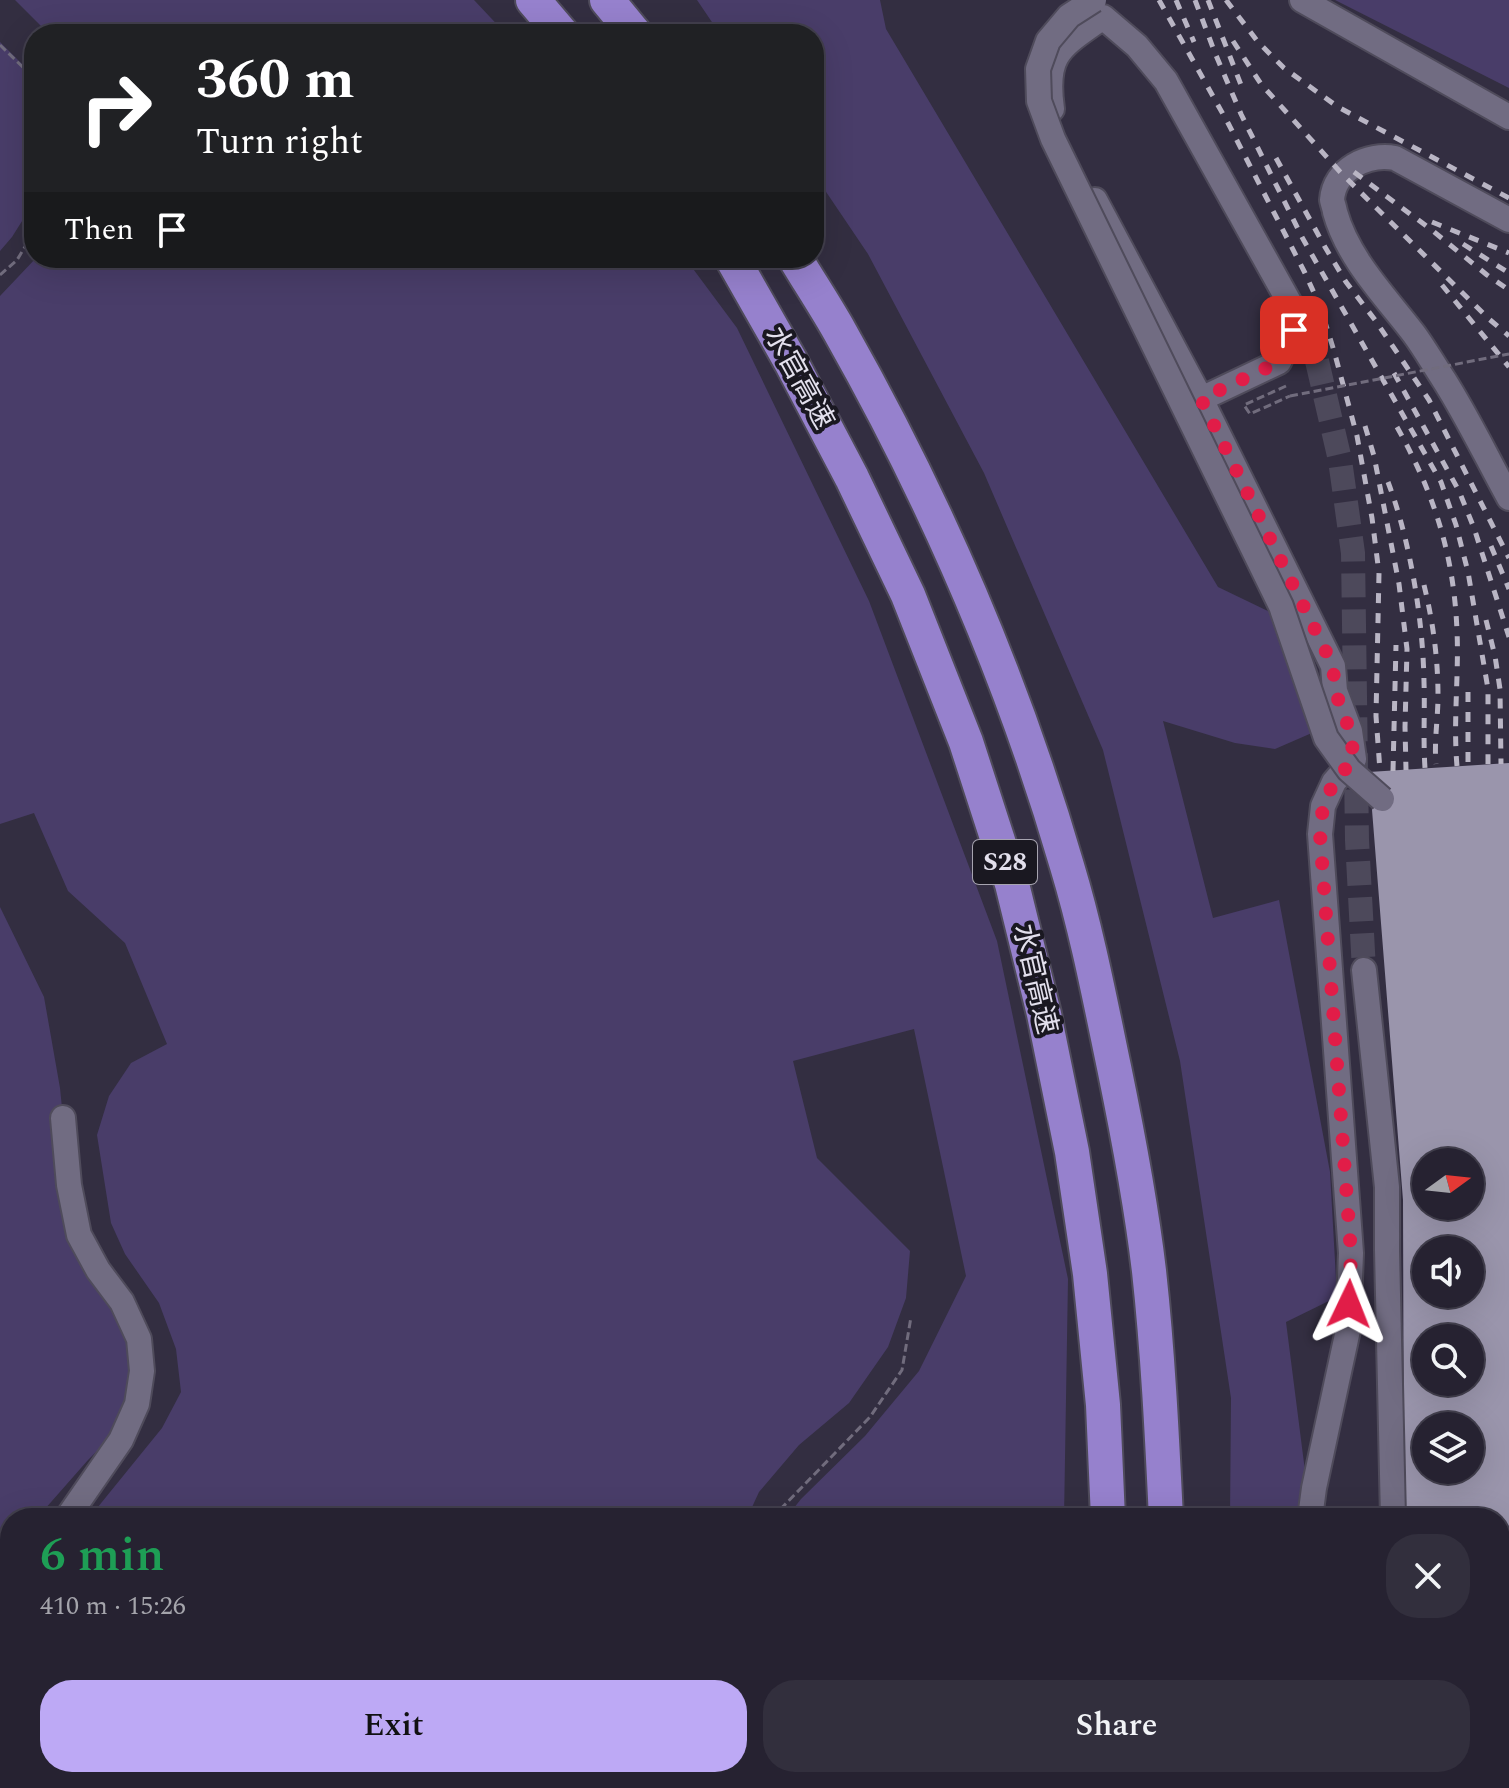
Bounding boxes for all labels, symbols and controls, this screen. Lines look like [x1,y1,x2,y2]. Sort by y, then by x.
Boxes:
text: 360 m [196,38,355,123]
icon: right [64,56,168,160]
text: Turn right [196,115,363,170]
text: Then [64,207,134,253]
icon: arrive [150,208,194,252]
pin [1260,296,1328,364]
icon: arrive [1272,308,1316,352]
street label: 水官高速 [753,319,845,437]
road number: S28 [973,840,1037,884]
street label: 水官高速 [1001,920,1069,1038]
north arrow [1412,1148,1484,1220]
map controls [1412,1148,1484,1484]
button: sound [1412,1236,1484,1308]
position arrow [1307,1262,1391,1346]
button: search [1412,1324,1484,1396]
button: layers [1412,1412,1484,1484]
text: 6 min [40,1519,165,1592]
button: close [1386,1534,1470,1618]
text: 410 m · 15:26 [40,1586,186,1626]
button: Exit [40,1680,747,1772]
button: Share [763,1680,1470,1772]

